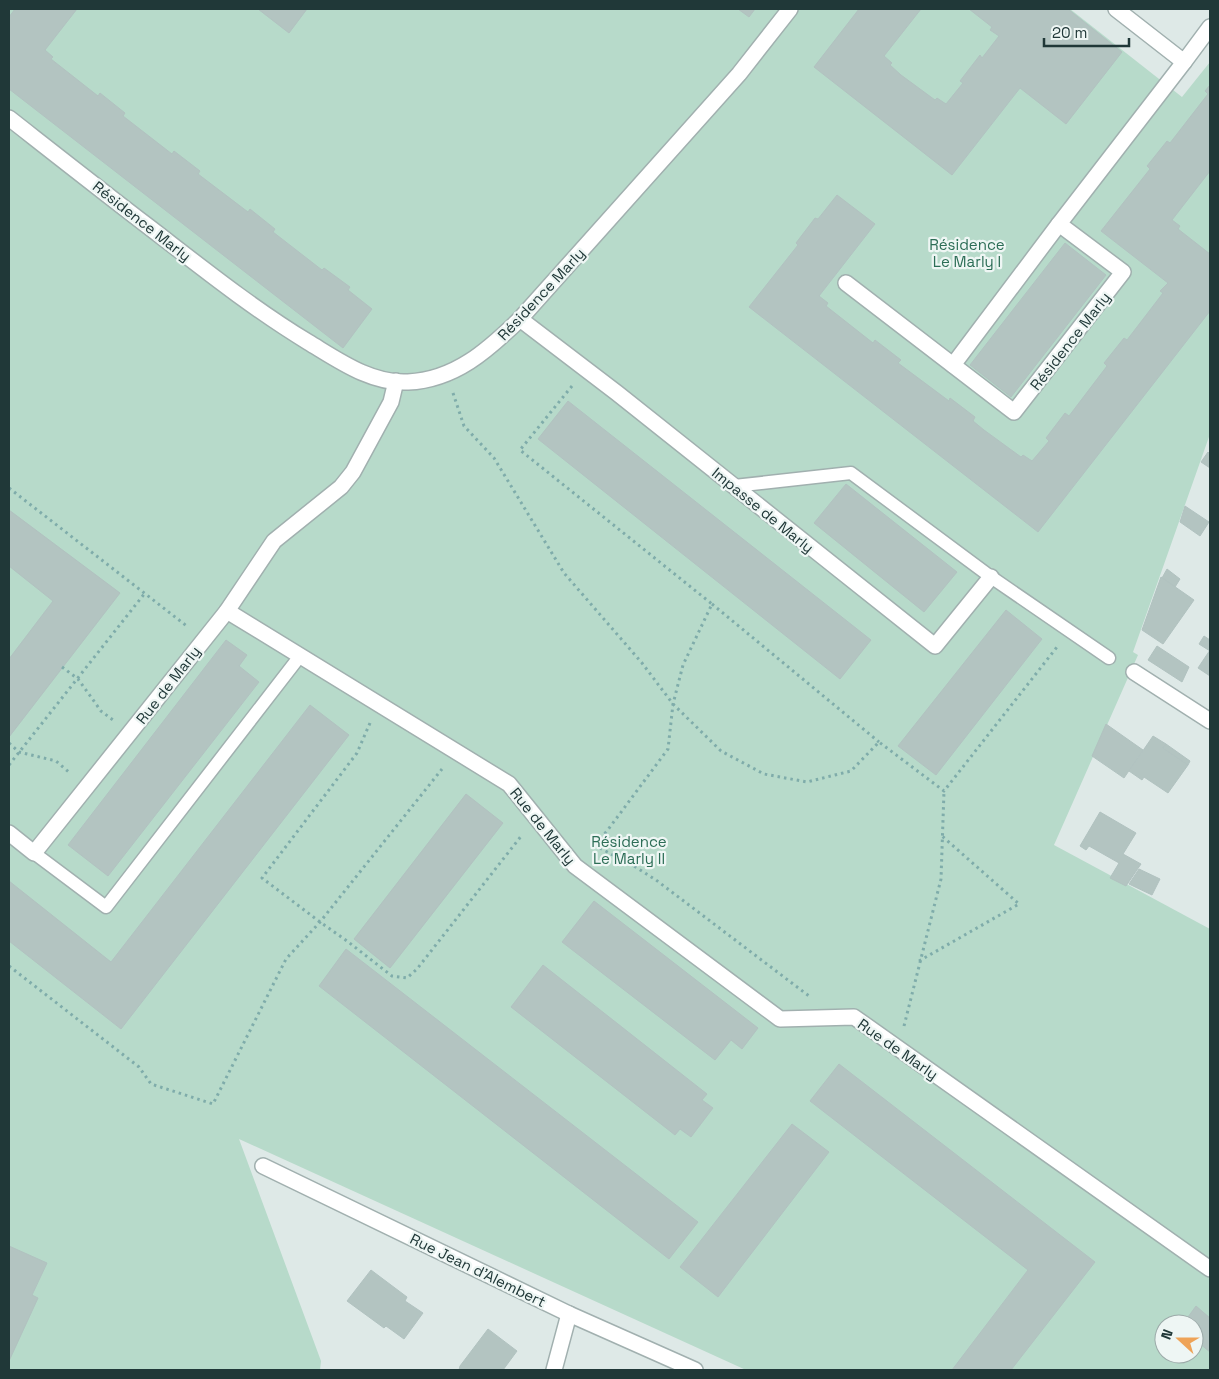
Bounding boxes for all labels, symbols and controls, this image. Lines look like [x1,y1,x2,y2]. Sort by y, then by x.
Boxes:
scale bar [1044,15,1129,47]
text: 20 m [1052,23,1087,42]
street label: Résidence Marly [89,177,195,265]
park label: Résidence Le Marly I [929,235,1005,271]
street label: Résidence Marly [493,244,589,344]
street label: Résidence Marly [1026,288,1114,394]
street label: Impasse de Marly [708,463,818,557]
street label: Rue de Marly [132,642,204,728]
street label: Rue de Marly [506,784,580,868]
park label: Résidence Le Marly II [591,832,667,868]
street label: Rue de Marly [854,1014,942,1084]
street label: Rue Jean d'Alembert [407,1229,549,1311]
north arrow [1154,1314,1204,1364]
text: N [1157,1327,1177,1342]

